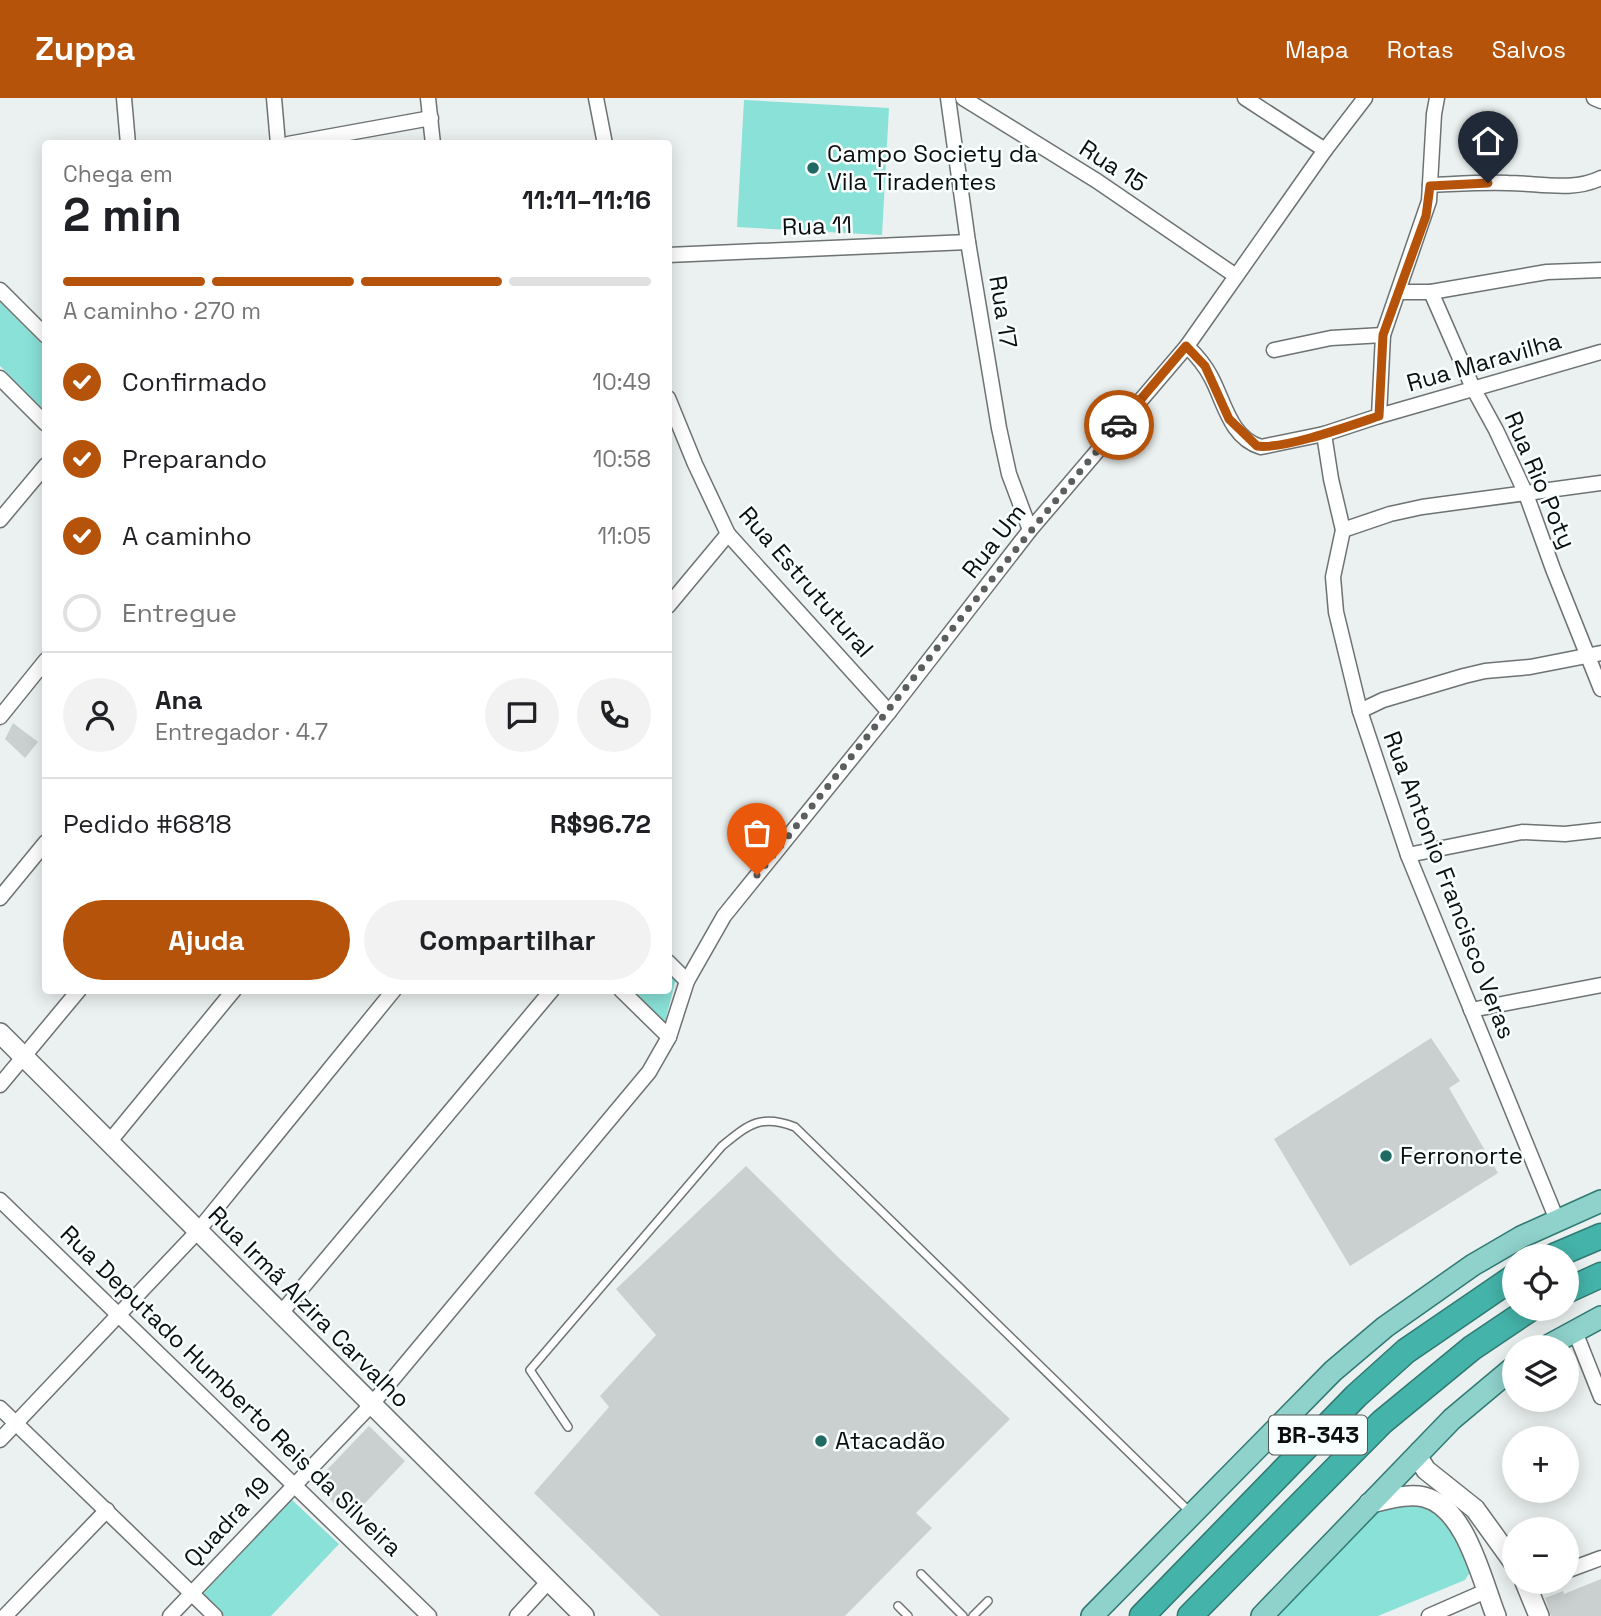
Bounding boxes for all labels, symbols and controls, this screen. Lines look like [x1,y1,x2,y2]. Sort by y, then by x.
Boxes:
text: Zuppa [35,28,135,70]
text: Mapa [1285,34,1349,65]
text: Rotas [1387,34,1454,65]
text: Salvos [1492,34,1566,65]
pin [1458,111,1518,183]
icon: home [1469,122,1507,160]
street label: Rua 15 [1074,132,1153,199]
place label: Campo Society da Vila Tiradentes [827,138,1038,197]
text: Chega em [63,159,173,189]
marker: Campo Society da Vila Tiradentes [805,160,821,176]
text: 11:11–11:16 [522,183,651,217]
text: 2 min [63,186,182,244]
street label: Rua 11 [782,209,852,242]
street label: Rua 17 [982,273,1025,351]
text: A caminho · 270 m [63,296,261,326]
street label: Rua Maravilha [1403,325,1565,398]
icon: check [63,363,101,401]
text: Confirmado [122,365,267,399]
text: 10:49 [592,367,651,397]
courier [1084,390,1154,460]
icon: car [1100,406,1138,444]
street label: Rua Rio Poty [1498,407,1583,553]
icon: check [63,440,101,478]
text: Preparando [122,442,267,476]
text: 10:58 [593,444,651,474]
street label: Rua Um [955,497,1032,584]
street label: Rua Estrututural [732,500,880,664]
icon: check [63,517,101,555]
text: A caminho [122,519,252,553]
text: 11:05 [597,521,651,551]
text: Entregue [122,596,237,630]
button: person [63,678,137,752]
button: chat [485,678,559,752]
button: phone [577,678,651,752]
text: Ana [155,683,203,717]
text: Entregador · 4.7 [155,717,328,747]
street label: Rua Antonio Francisco Veras [1376,727,1523,1043]
pin [727,803,787,875]
text: Pedido #6818 [63,807,232,841]
text: R$96.72 [550,807,651,841]
icon: bag [738,814,776,852]
button: Ajuda [63,900,350,980]
button: Compartilhar [364,900,651,980]
place label: Ferronorte [1400,1140,1523,1171]
marker: Ferronorte [1378,1148,1394,1164]
street label: Rua Irmã Alzira Carvalho [202,1199,417,1414]
street label: Rua Deputado Humberto Reis da Silveira [54,1219,409,1563]
map controls [1502,1244,1579,1594]
button: locate [1502,1244,1579,1321]
button: layers [1502,1335,1579,1412]
road number: BR-343 [1269,1416,1367,1454]
place label: Atacadão [835,1425,946,1456]
button: + [1502,1426,1579,1503]
marker: Atacadão [813,1433,829,1449]
street label: Quadra 19 [177,1470,277,1574]
button: − [1502,1517,1579,1594]

